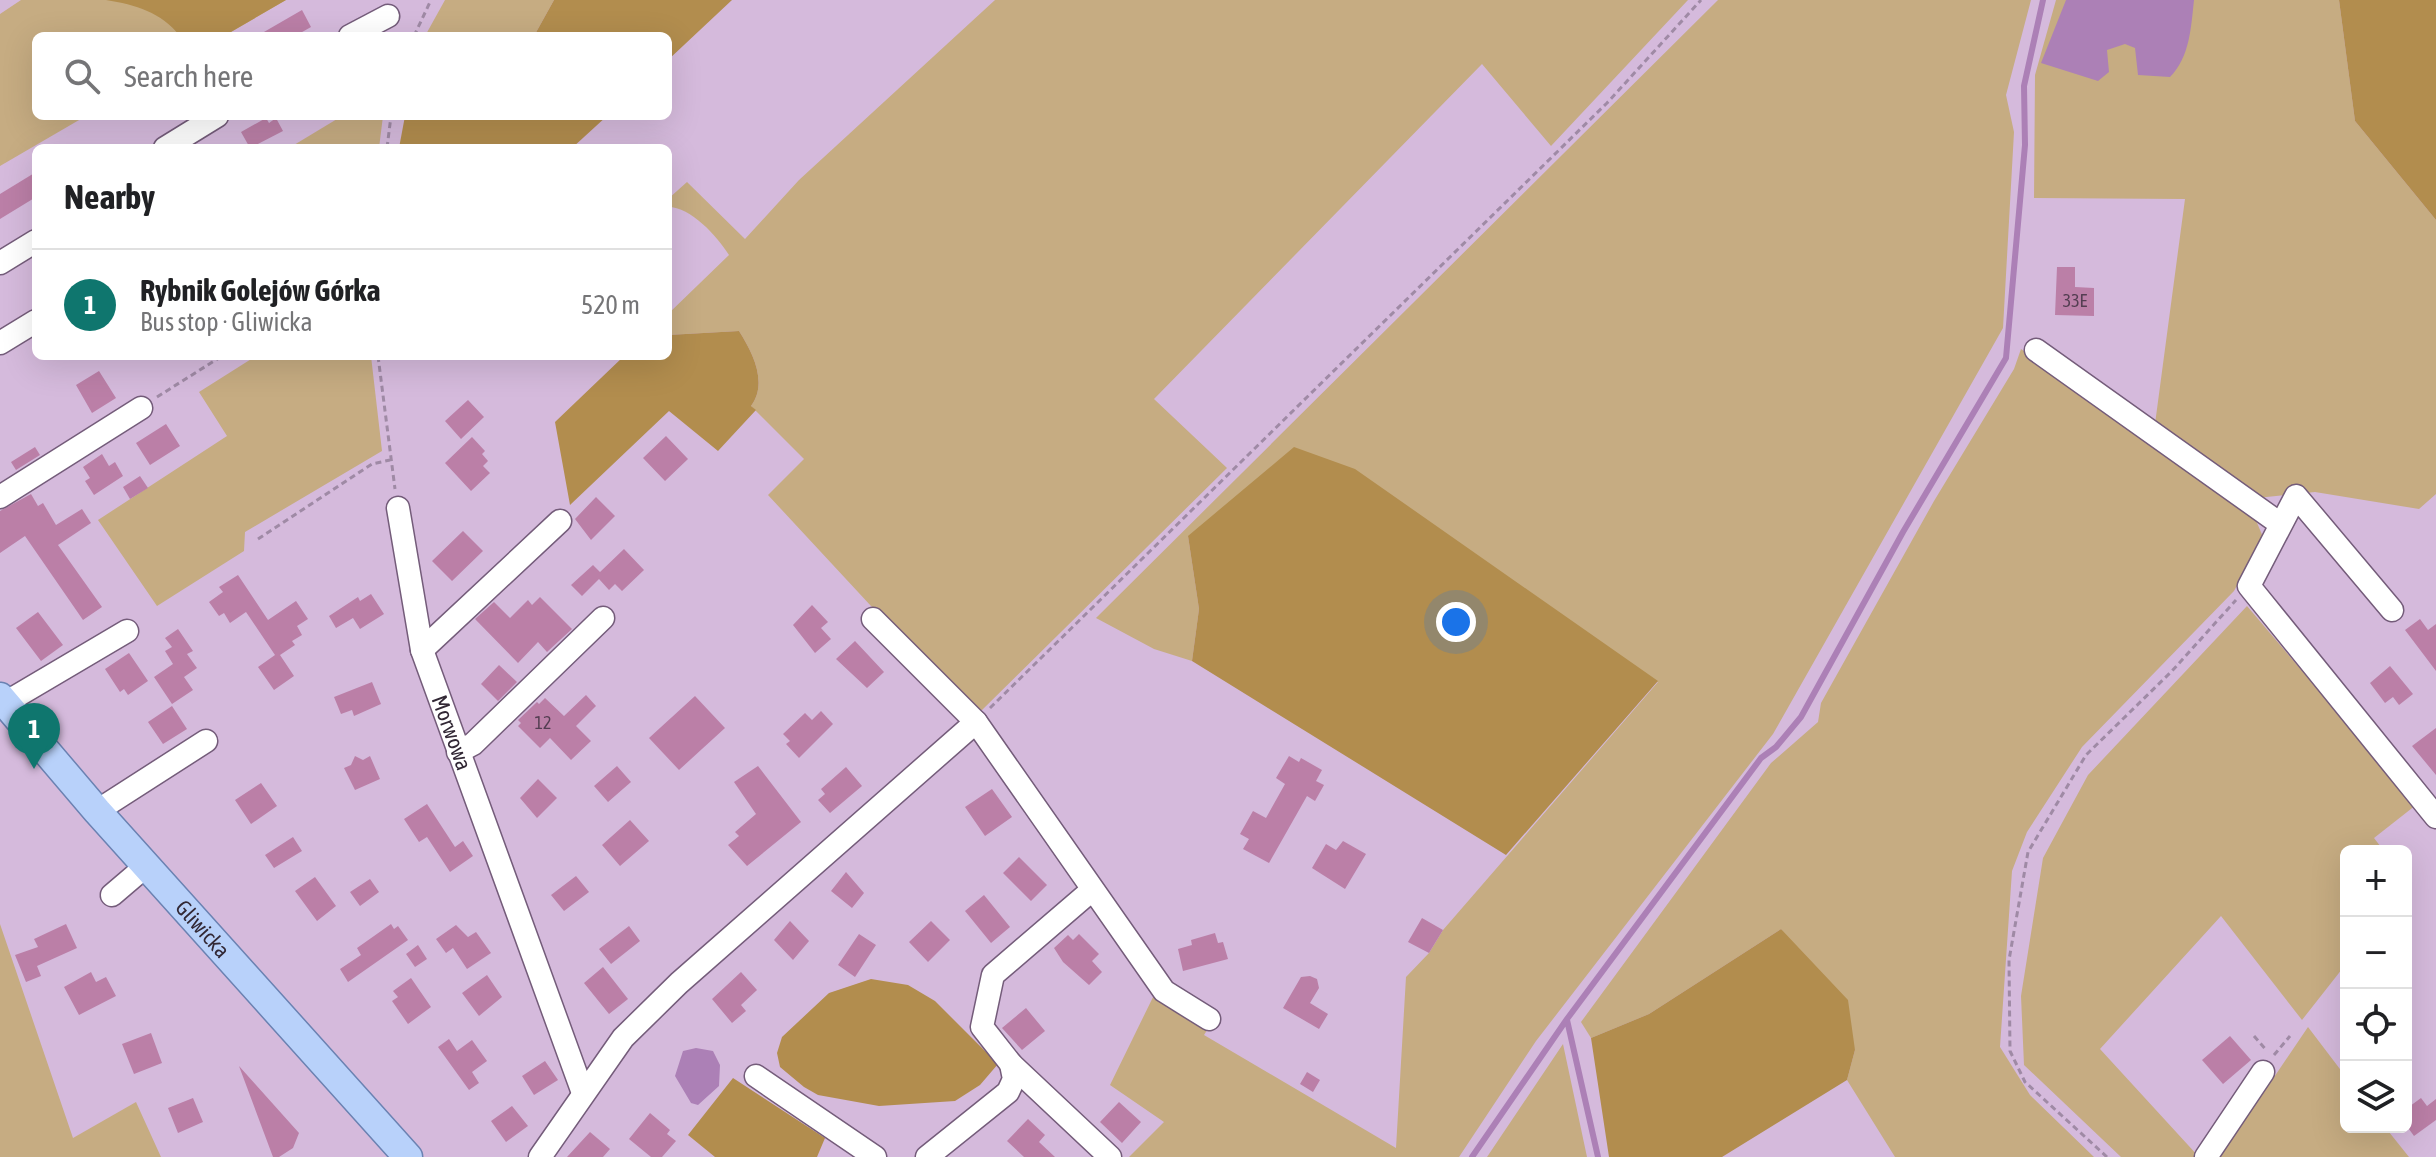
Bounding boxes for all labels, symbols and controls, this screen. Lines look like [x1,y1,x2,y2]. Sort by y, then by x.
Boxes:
search box [32,32,672,120]
icon: search [60,54,104,98]
text: Search here [124,59,253,93]
text: Nearby [64,177,155,216]
text: Rybnik Golejów Górka [140,273,380,307]
text: 1 [84,290,96,320]
text: 520 m [581,290,640,320]
house number: 33E [2063,290,2088,311]
text: Bus stop · Gliwicka [140,307,313,337]
your location [1436,602,1476,642]
street label: Morwowa [427,692,478,774]
pin: 1 [8,703,60,769]
house number: 12 [535,712,551,733]
map controls [2340,845,2412,1133]
button: + [2340,845,2412,917]
street label: Gliwicka [170,894,236,963]
button: − [2340,917,2412,989]
button: locate [2340,989,2412,1061]
button: layers [2340,1061,2412,1133]

